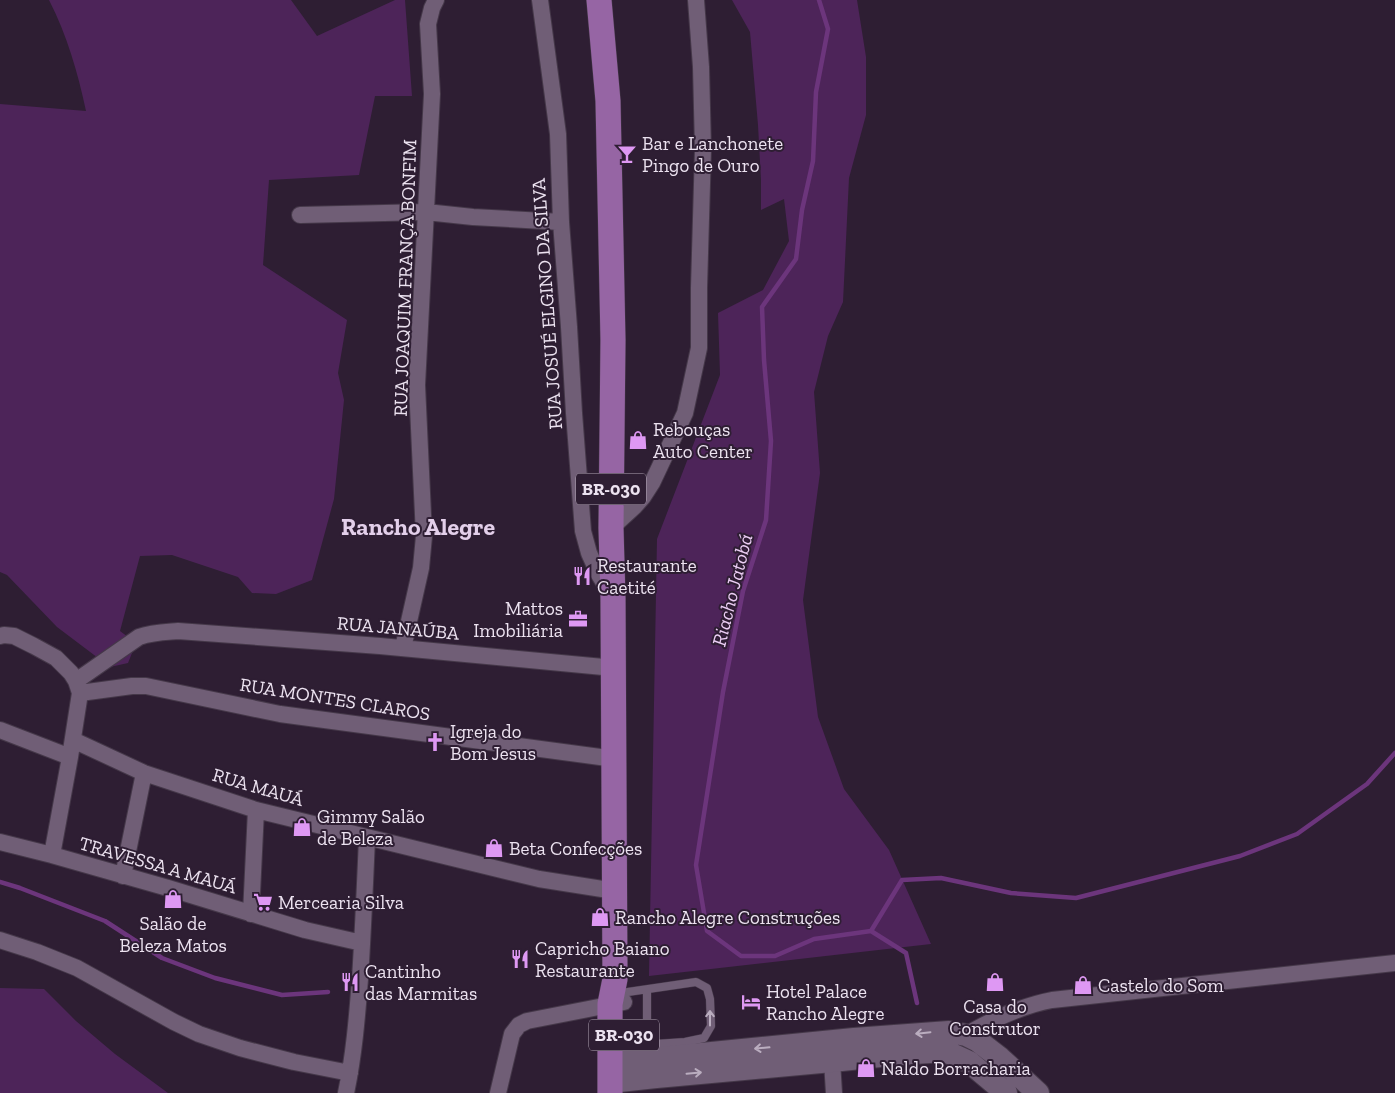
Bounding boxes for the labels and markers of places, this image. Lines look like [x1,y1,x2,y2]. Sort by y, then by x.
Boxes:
place label: Bar e Lanchonete Pingo de Ouro [642,132,783,177]
bar icon: Bar e Lanchonete Pingo de Ouro [616,143,638,165]
place label: Rebouças Auto Center [653,418,753,463]
shop icon: Rebouças Auto Center [627,429,649,451]
place label: Restaurante Caetité [597,554,697,599]
restaurant icon: Restaurante Caetité [571,565,593,587]
place label: Mattos Imobiliária [473,597,563,642]
office icon: Mattos Imobiliária [567,608,589,630]
place label: Igreja do Bom Jesus [450,720,536,765]
church icon: Igreja do Bom Jesus [424,731,446,753]
place label: Gimmy Salão de Beleza [317,805,425,850]
shop icon: Gimmy Salão de Beleza [291,816,313,838]
shop icon: Beta Confecções [483,837,505,859]
place label: Beta Confecções [509,837,642,860]
shop icon: Salão de Beleza Matos [162,888,184,910]
supermarket icon: Mercearia Silva [252,891,274,913]
place label: Mercearia Silva [278,891,404,914]
shop icon: Rancho Alegre Construções [589,906,611,928]
place label: Rancho Alegre Construções [615,906,840,929]
place label: Salão de Beleza Matos [119,912,227,957]
place label: Capricho Baiano Restaurante [535,937,670,982]
restaurant icon: Capricho Baiano Restaurante [509,948,531,970]
place label: Cantinho das Marmitas [365,960,477,1005]
restaurant icon: Cantinho das Marmitas [339,971,361,993]
shop icon: Casa do Construtor [984,971,1006,993]
shop icon: Castelo do Som [1072,974,1094,996]
place label: Castelo do Som [1098,974,1224,997]
place label: Hotel Palace Rancho Alegre [766,980,884,1025]
hotel icon: Hotel Palace Rancho Alegre [740,991,762,1013]
place label: Casa do Construtor [949,995,1041,1040]
shop icon: Naldo Borracharia [855,1057,877,1079]
place label: Naldo Borracharia [881,1057,1031,1080]

